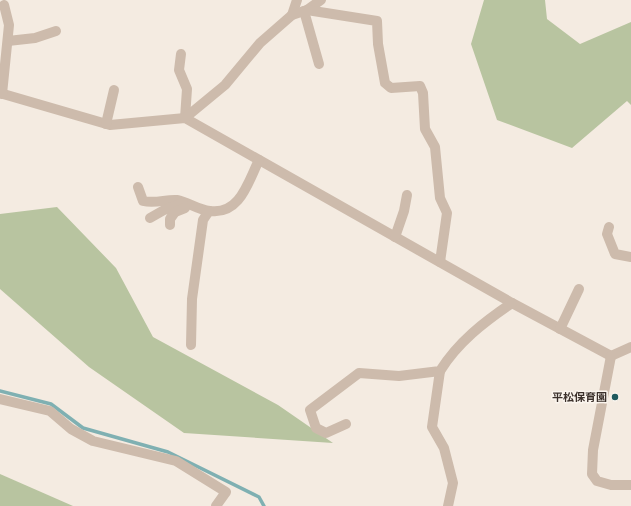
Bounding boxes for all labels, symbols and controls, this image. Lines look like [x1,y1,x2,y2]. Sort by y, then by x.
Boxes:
place label: 平松保育園 [552,390,607,404]
marker: 平松保育園 [610,392,620,402]

